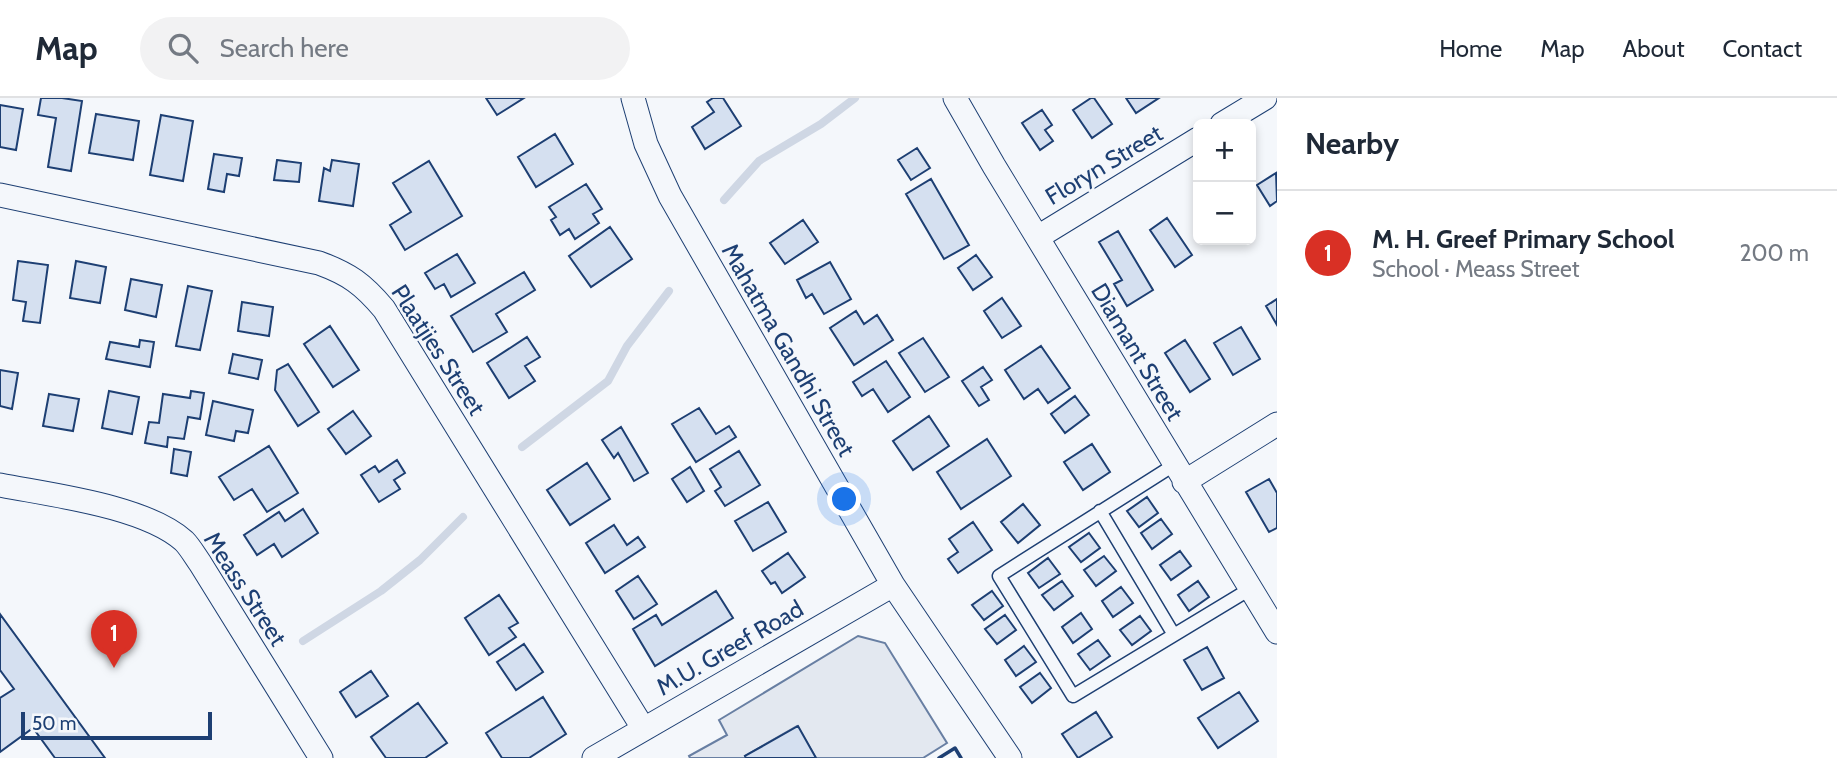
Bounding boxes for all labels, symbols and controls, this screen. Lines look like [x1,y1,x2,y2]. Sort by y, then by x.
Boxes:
search box [140,17,630,80]
text: Map [35,28,98,68]
icon: search [164,29,202,67]
text: Search here [220,32,349,64]
text: Home [1439,34,1502,63]
text: Map [1540,34,1585,63]
text: About [1623,34,1685,63]
text: Contact [1723,34,1802,63]
street label: Floryn Street [1040,118,1168,211]
map controls [1193,119,1256,245]
button: + [1193,119,1256,182]
text: Nearby [1305,125,1399,162]
button: − [1193,182,1256,245]
text: M. H. Greef Primary School [1372,223,1675,255]
street label: Mahatma Gandhi Street [716,238,861,461]
text: 1 [1324,239,1332,267]
text: 200 m [1739,239,1809,267]
text: School · Meass Street [1372,255,1579,283]
street label: Diamant Street [1085,278,1190,426]
street label: Plaatjies Street [386,279,491,420]
your location [827,482,861,516]
street label: Meass Street [198,526,293,651]
street label: M.U. Greef Road [651,594,808,701]
pin: 1 [91,610,137,668]
scale bar [21,709,212,741]
text: 50 m [32,712,76,735]

